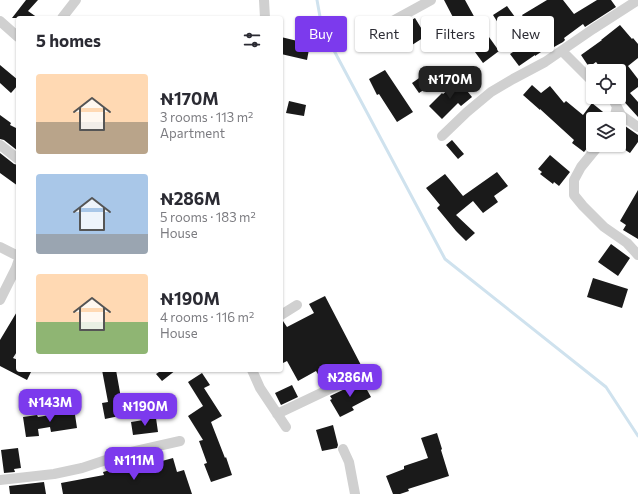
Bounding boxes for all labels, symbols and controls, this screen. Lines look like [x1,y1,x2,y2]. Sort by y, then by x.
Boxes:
chip: Buy [295,16,347,52]
chip: Rent [355,16,413,52]
chip: Filters [421,16,489,52]
chip: New [497,16,554,52]
icon: filters [241,29,263,51]
text: 5 homes [36,30,101,51]
map controls [586,64,626,152]
button: locate [586,64,626,104]
pin: ₦170M [422,66,478,100]
text: ₦170M [428,71,472,87]
text: ₦170M [160,88,219,109]
icon: home [68,90,116,138]
text: 3 rooms · 113 m² [160,109,253,125]
button: layers [586,112,626,152]
text: Apartment [160,125,225,141]
text: ₦286M [160,188,221,209]
icon: home [68,190,116,238]
text: 5 rooms · 183 m² [160,209,256,225]
text: House [160,225,198,241]
text: ₦190M [160,288,220,309]
icon: home [68,290,116,338]
text: 4 rooms · 116 m² [160,309,254,325]
text: House [160,325,198,341]
pin: ₦286M [322,364,378,398]
text: ₦286M [327,369,373,385]
pin: ₦143M [22,389,78,423]
pin: ₦190M [117,393,173,427]
text: ₦143M [28,394,72,410]
text: ₦190M [122,398,168,414]
pin: ₦111M [106,447,162,481]
text: ₦111M [114,452,154,468]

